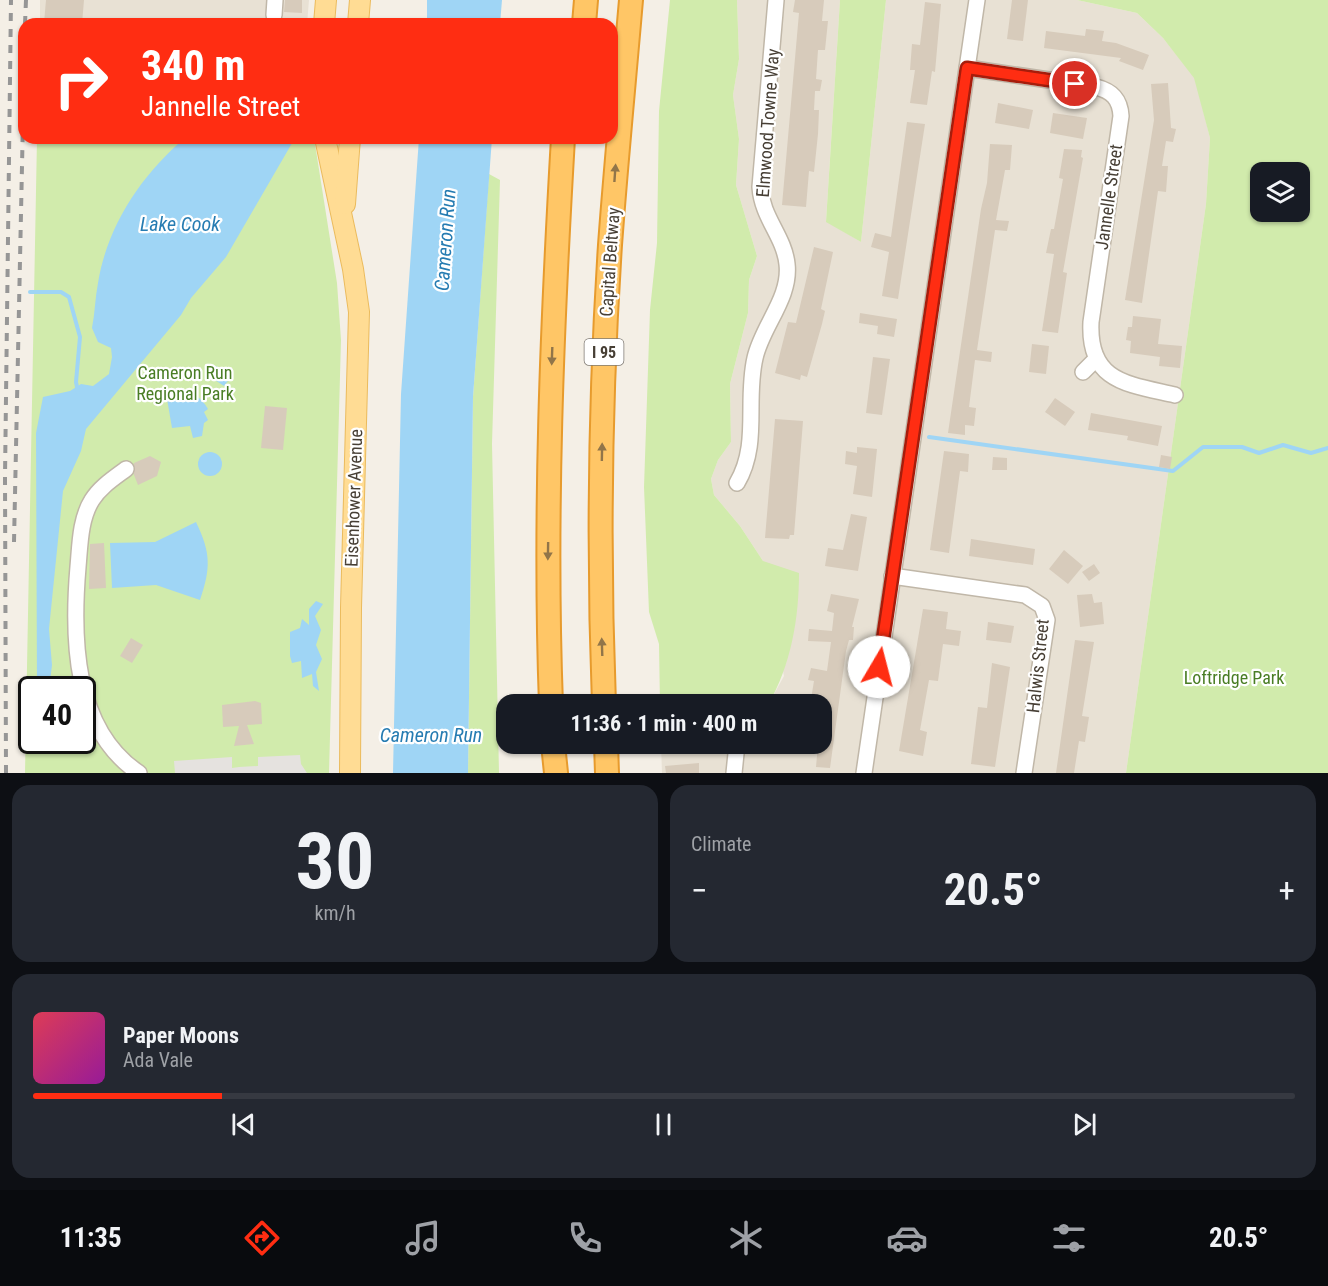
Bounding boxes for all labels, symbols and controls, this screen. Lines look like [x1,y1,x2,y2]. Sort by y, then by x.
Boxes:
text: 340 m [141,41,246,90]
icon: right [42,42,120,120]
street label: Elmwood Towne Way [752,47,783,198]
pin [1049,58,1100,109]
icon: arrive [1058,67,1091,100]
text: Jannelle Street [141,91,300,123]
street label: Jannelle Street [1091,143,1126,251]
map controls [1250,162,1310,222]
button: layers [1250,162,1310,222]
one-way arrow [611,163,620,182]
water label: Cameron Run [429,188,461,292]
street label: Capital Beltway [595,206,624,317]
water label: Lake Cook [140,212,221,236]
road number: I 95 [584,339,624,365]
one-way arrow [547,347,557,366]
park label: Cameron Run Regional Park [136,362,234,404]
street label: Eisenhower Avenue [341,429,366,567]
one-way arrow [597,442,606,461]
one-way arrow [543,542,553,561]
street label: Halwis Street [1022,618,1053,714]
position arrow [847,635,911,699]
one-way arrow [597,637,607,656]
park label: Loftridge Park [1184,667,1284,688]
speed limit sign: 40 [18,676,96,754]
text: 11:36 · 1 min · 400 m [571,711,757,736]
water label: Cameron Run [380,723,482,747]
text: 30 [296,816,374,907]
text: Climate [691,832,751,856]
text: 20.5° [944,863,1042,916]
text: − [691,871,708,910]
text: + [1279,871,1295,910]
text: km/h [314,901,356,925]
text: Paper Moons [123,1023,239,1048]
text: Ada Vale [123,1048,193,1072]
icon: previous [227,1108,260,1141]
icon: pause [647,1108,680,1141]
icon: next [1068,1108,1101,1141]
icon: directions [241,1217,283,1259]
icon: music [402,1217,444,1259]
icon: phone [564,1217,606,1259]
icon: climate [725,1217,767,1259]
icon: car [886,1217,928,1259]
icon: filters [1048,1217,1090,1259]
text: 11:35 [60,1222,122,1254]
text: 20.5° [1209,1222,1268,1254]

